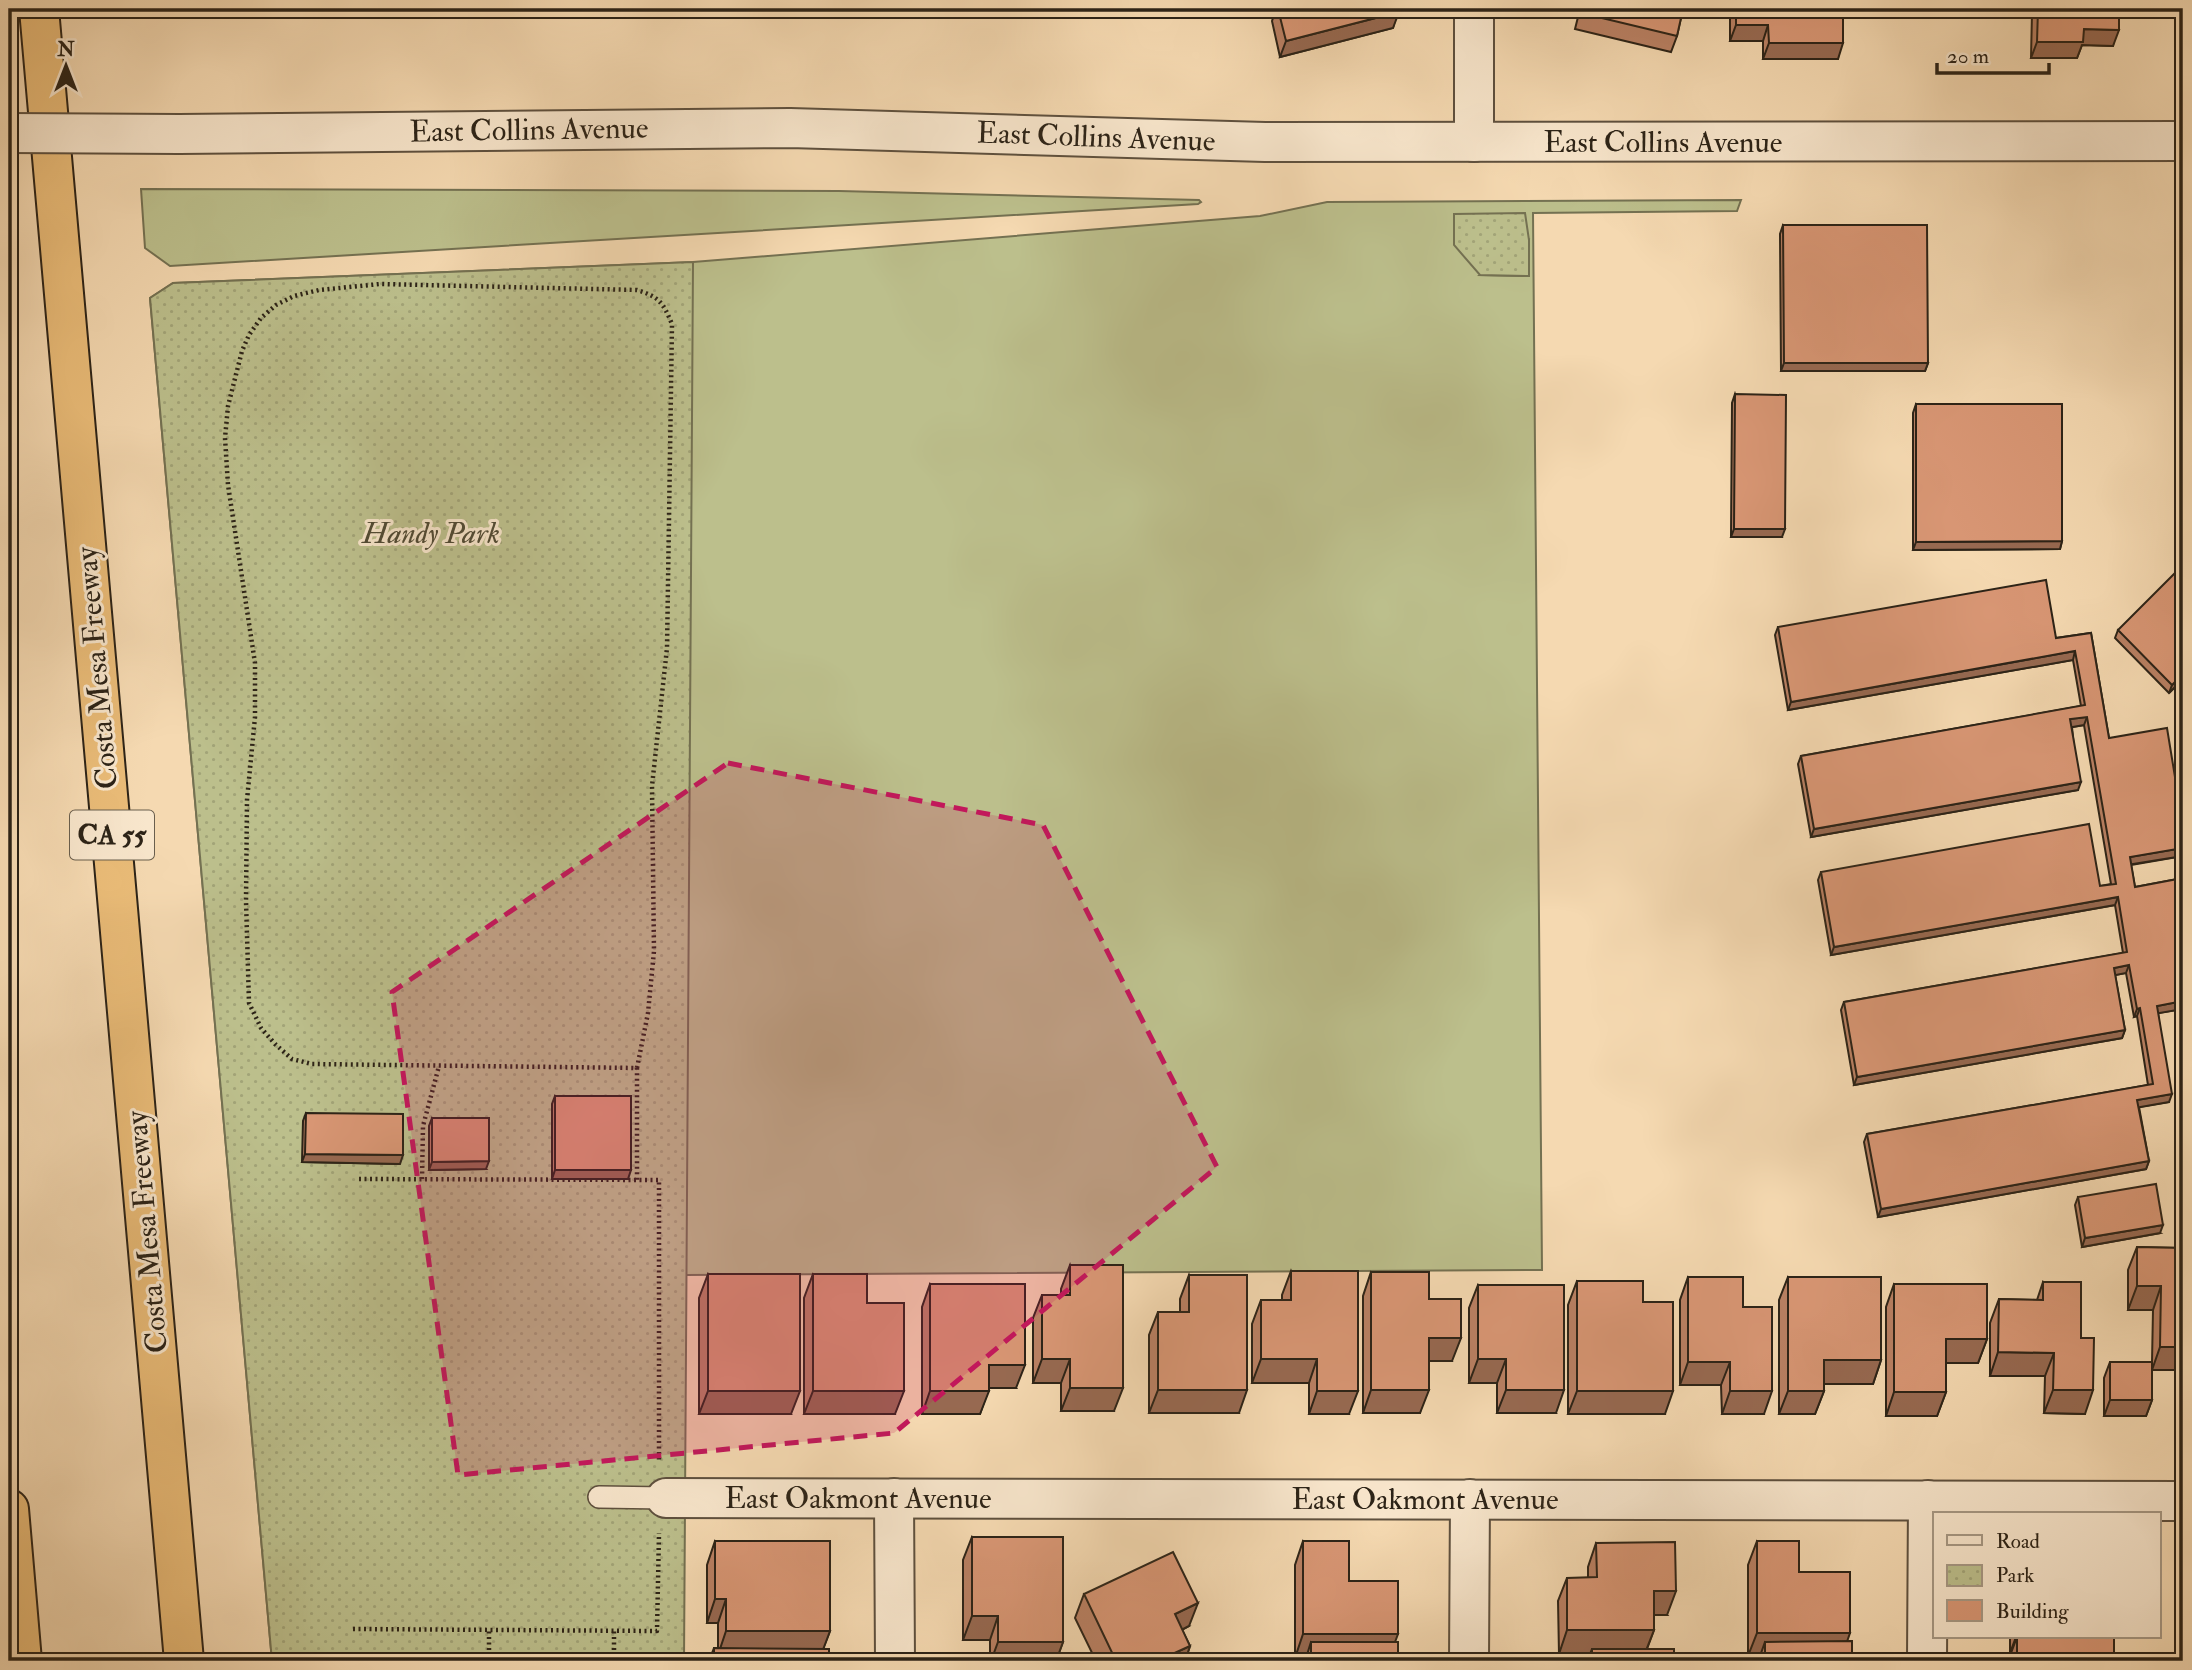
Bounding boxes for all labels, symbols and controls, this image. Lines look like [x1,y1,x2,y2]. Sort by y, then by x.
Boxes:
north arrow [32,32,102,102]
scale bar [1937,32,2048,76]
text: N [56,38,75,62]
text: 20 m [1947,43,1989,70]
street label: East Collins Avenue [409,109,649,151]
street label: East Collins Avenue [976,114,1216,160]
street label: East Collins Avenue [1544,124,1782,161]
park label: Handy Park [360,515,500,552]
street label: Costa Mesa Freeway [68,545,126,791]
road number: CA 55 [70,810,154,860]
street label: Costa Mesa Freeway [118,1109,176,1355]
street label: East Oakmont Avenue [724,1480,992,1517]
street label: East Oakmont Avenue [1291,1481,1559,1518]
legend [1933,1512,2160,1638]
text: Road [1996,1528,2041,1555]
text: Park [1996,1562,2034,1589]
text: Building [1996,1598,2069,1625]

